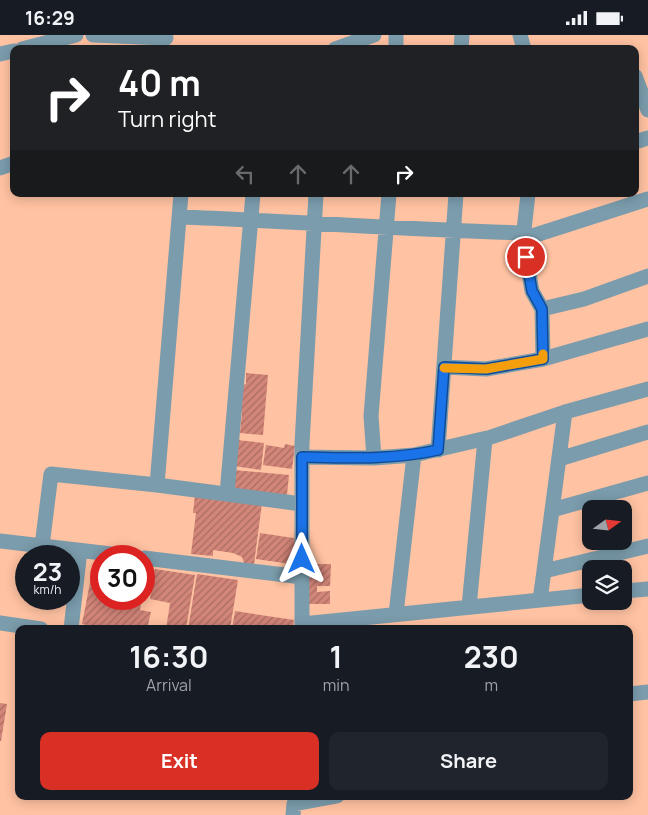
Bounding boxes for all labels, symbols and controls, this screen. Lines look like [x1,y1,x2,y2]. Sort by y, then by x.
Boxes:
text: 16:29 [25,5,75,31]
text: 40 m [118,59,201,107]
icon: right [35,65,100,130]
text: Turn right [118,104,216,134]
icon: left [231,160,259,188]
icon: ahead [284,160,312,188]
icon: ahead [337,160,365,188]
icon: right [390,160,418,188]
pin [505,236,547,278]
icon: arrive [512,243,540,271]
north arrow [582,500,632,550]
map controls [582,500,632,610]
position arrow [275,532,327,584]
speed limit sign: 30 [90,545,155,610]
text: 23 [33,554,62,589]
button: layers [582,560,632,610]
text: km/h [34,581,61,598]
text: 16:30 [129,636,208,677]
text: 1 [330,636,343,677]
text: 230 [464,636,519,677]
text: Arrival [146,674,192,696]
text: min [323,674,350,696]
text: m [484,674,498,696]
button: Exit [40,732,319,790]
button: Share [329,732,608,790]

